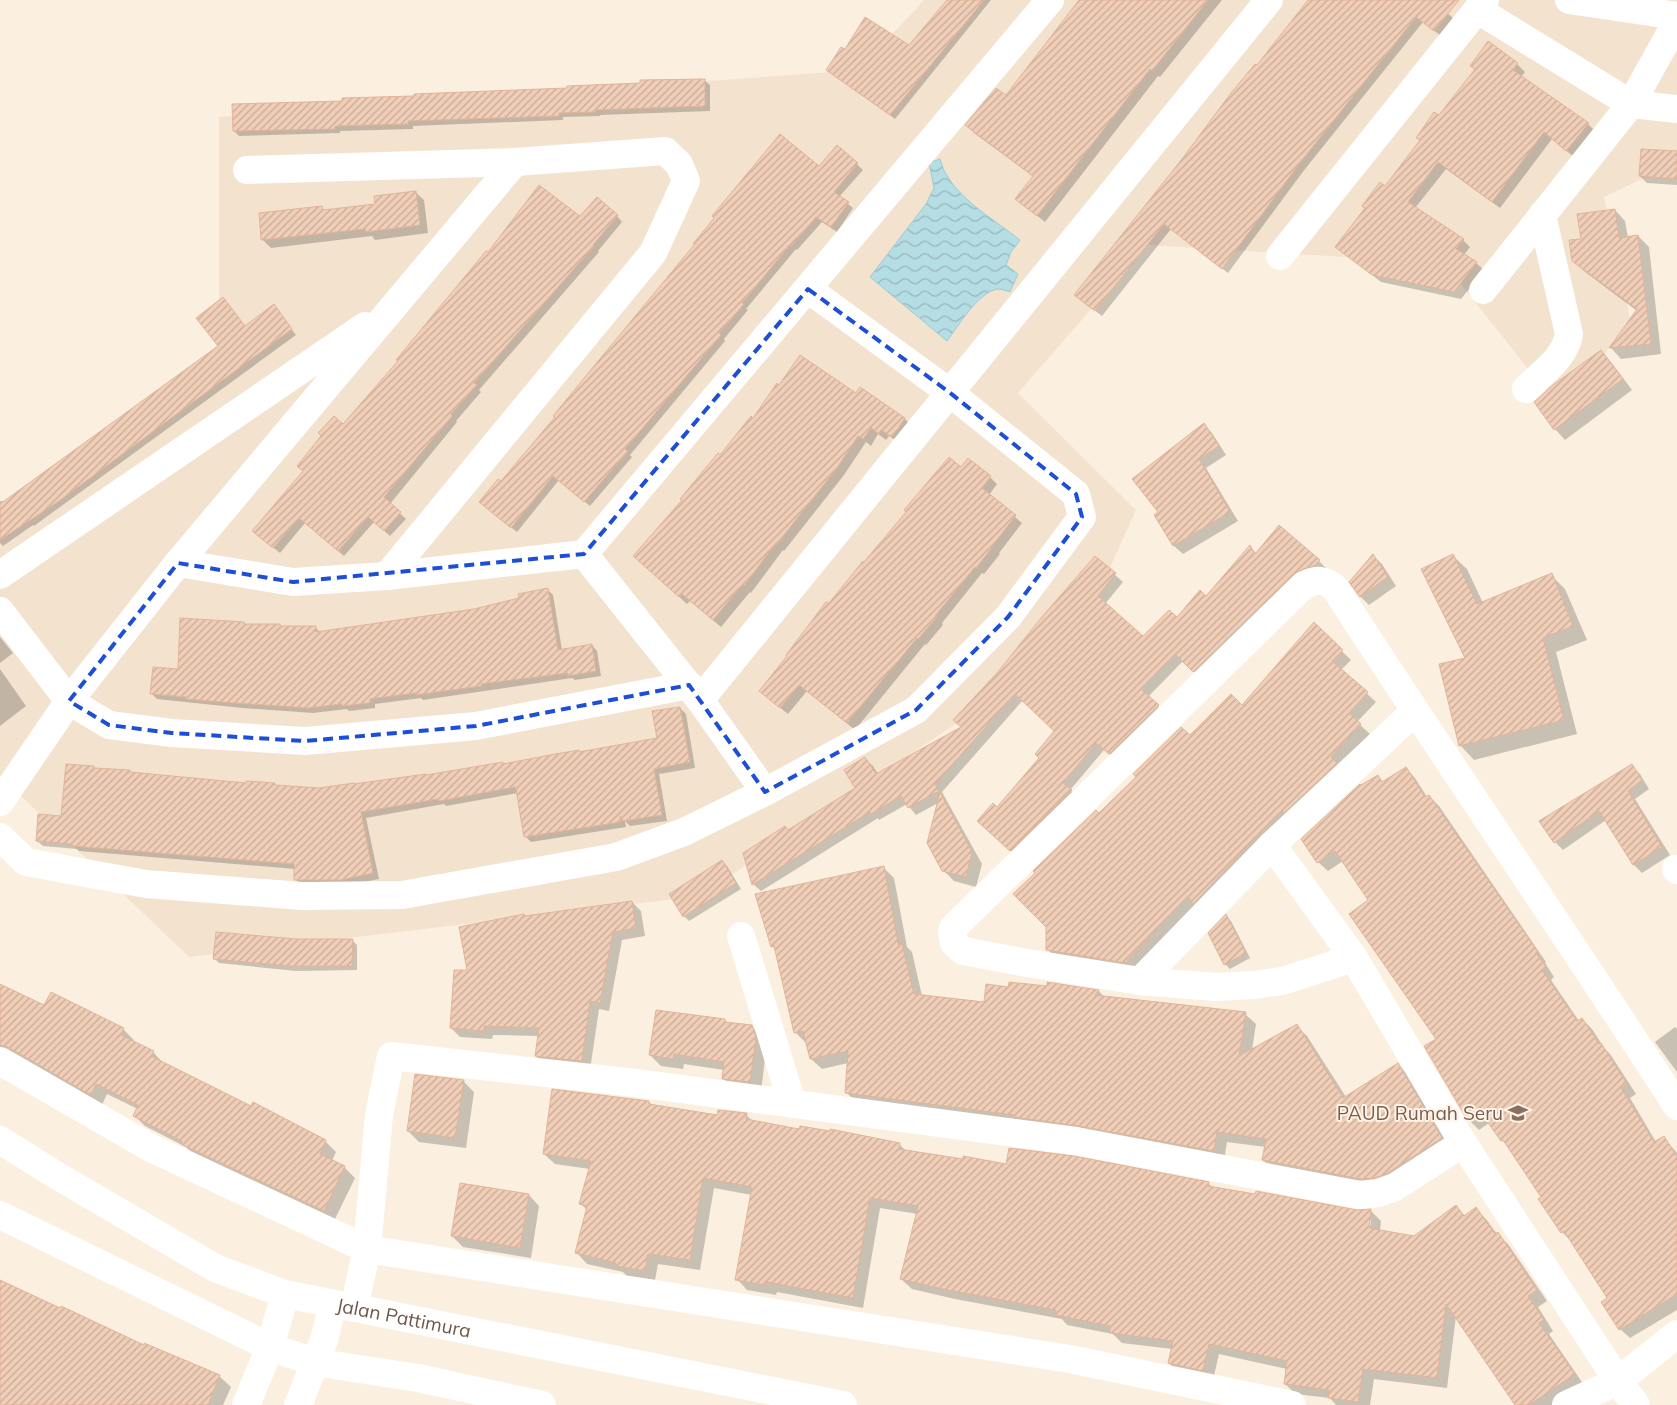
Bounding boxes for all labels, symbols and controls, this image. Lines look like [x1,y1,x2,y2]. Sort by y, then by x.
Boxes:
place label: PAUD Rumah Seru [1337,1101,1503,1125]
school or university icon: PAUD Rumah Seru [1507,1102,1529,1124]
street label: Jalan Pattimura [334,1293,473,1343]

